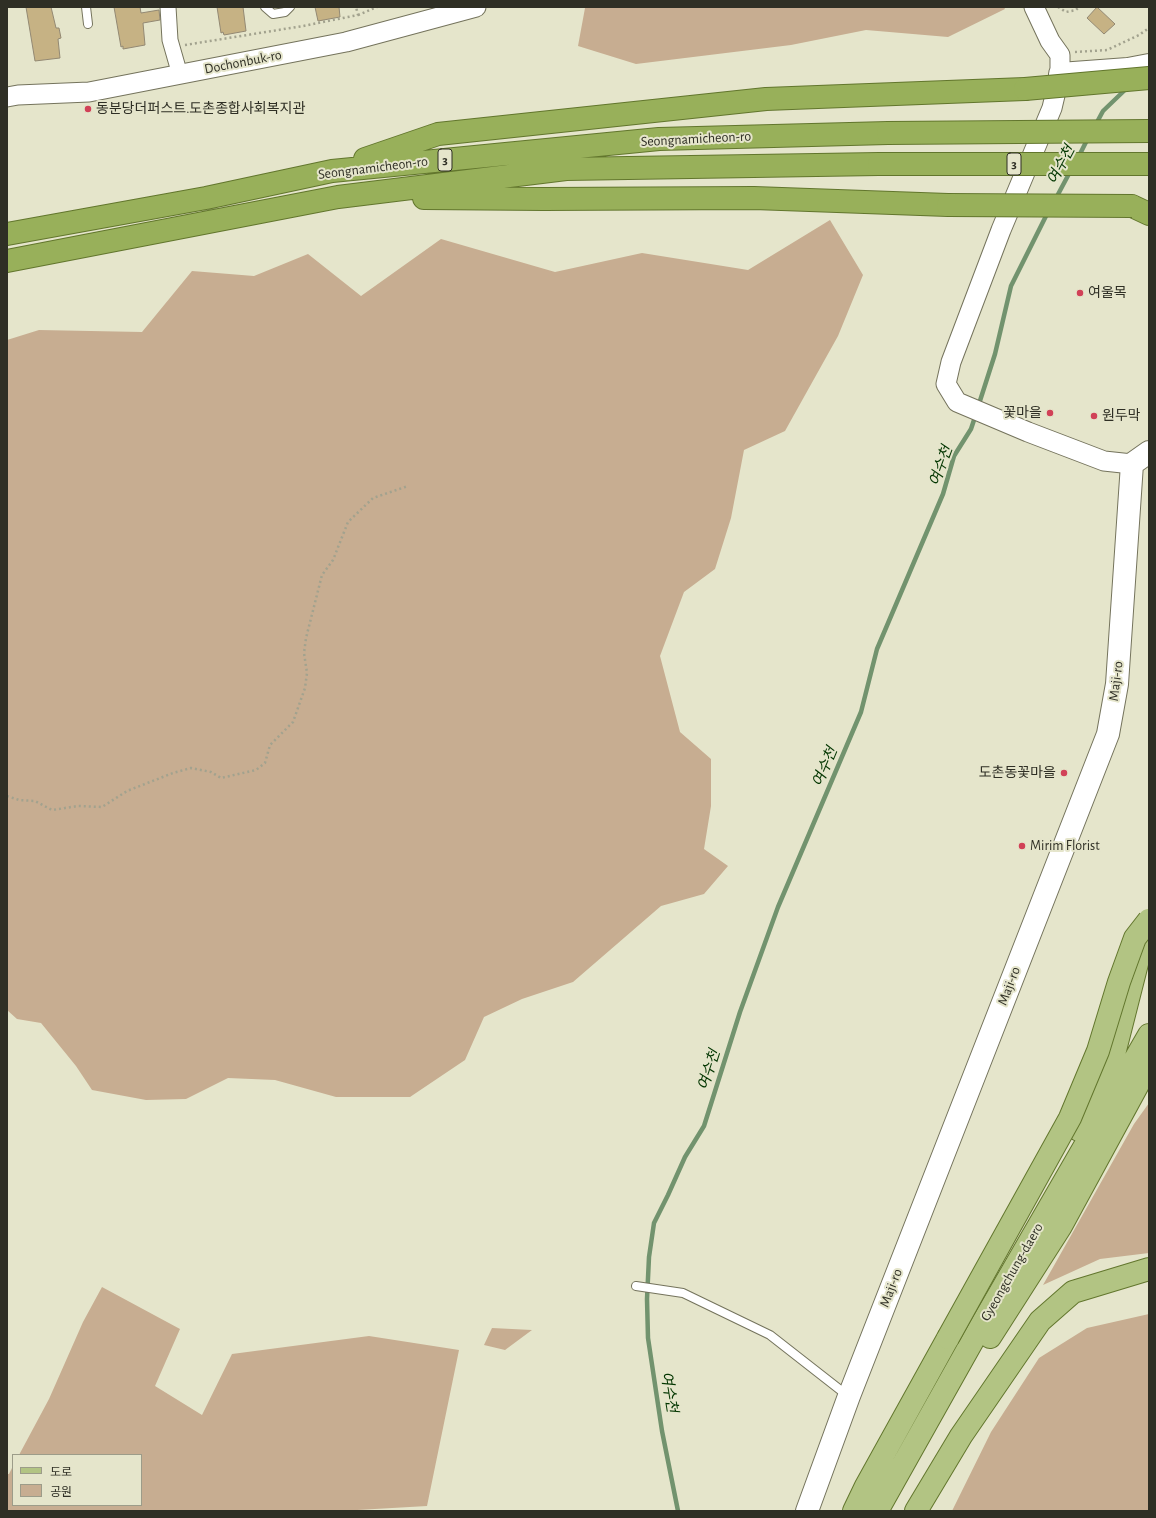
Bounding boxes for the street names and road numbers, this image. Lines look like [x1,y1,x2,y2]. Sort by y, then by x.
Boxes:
street label: Dochonbuk-ro [203,46,283,78]
street label: Seongnamicheon-ro [640,128,752,150]
road number: 3 [438,149,452,171]
street label: Seongnamicheon-ro [317,153,429,183]
road number: 3 [1007,153,1021,175]
street label: Maji-ro [1105,660,1127,702]
street label: Maji-ro [994,964,1024,1008]
street label: Gyeongchung-daero [977,1220,1047,1324]
street label: Maji-ro [876,1266,906,1310]

